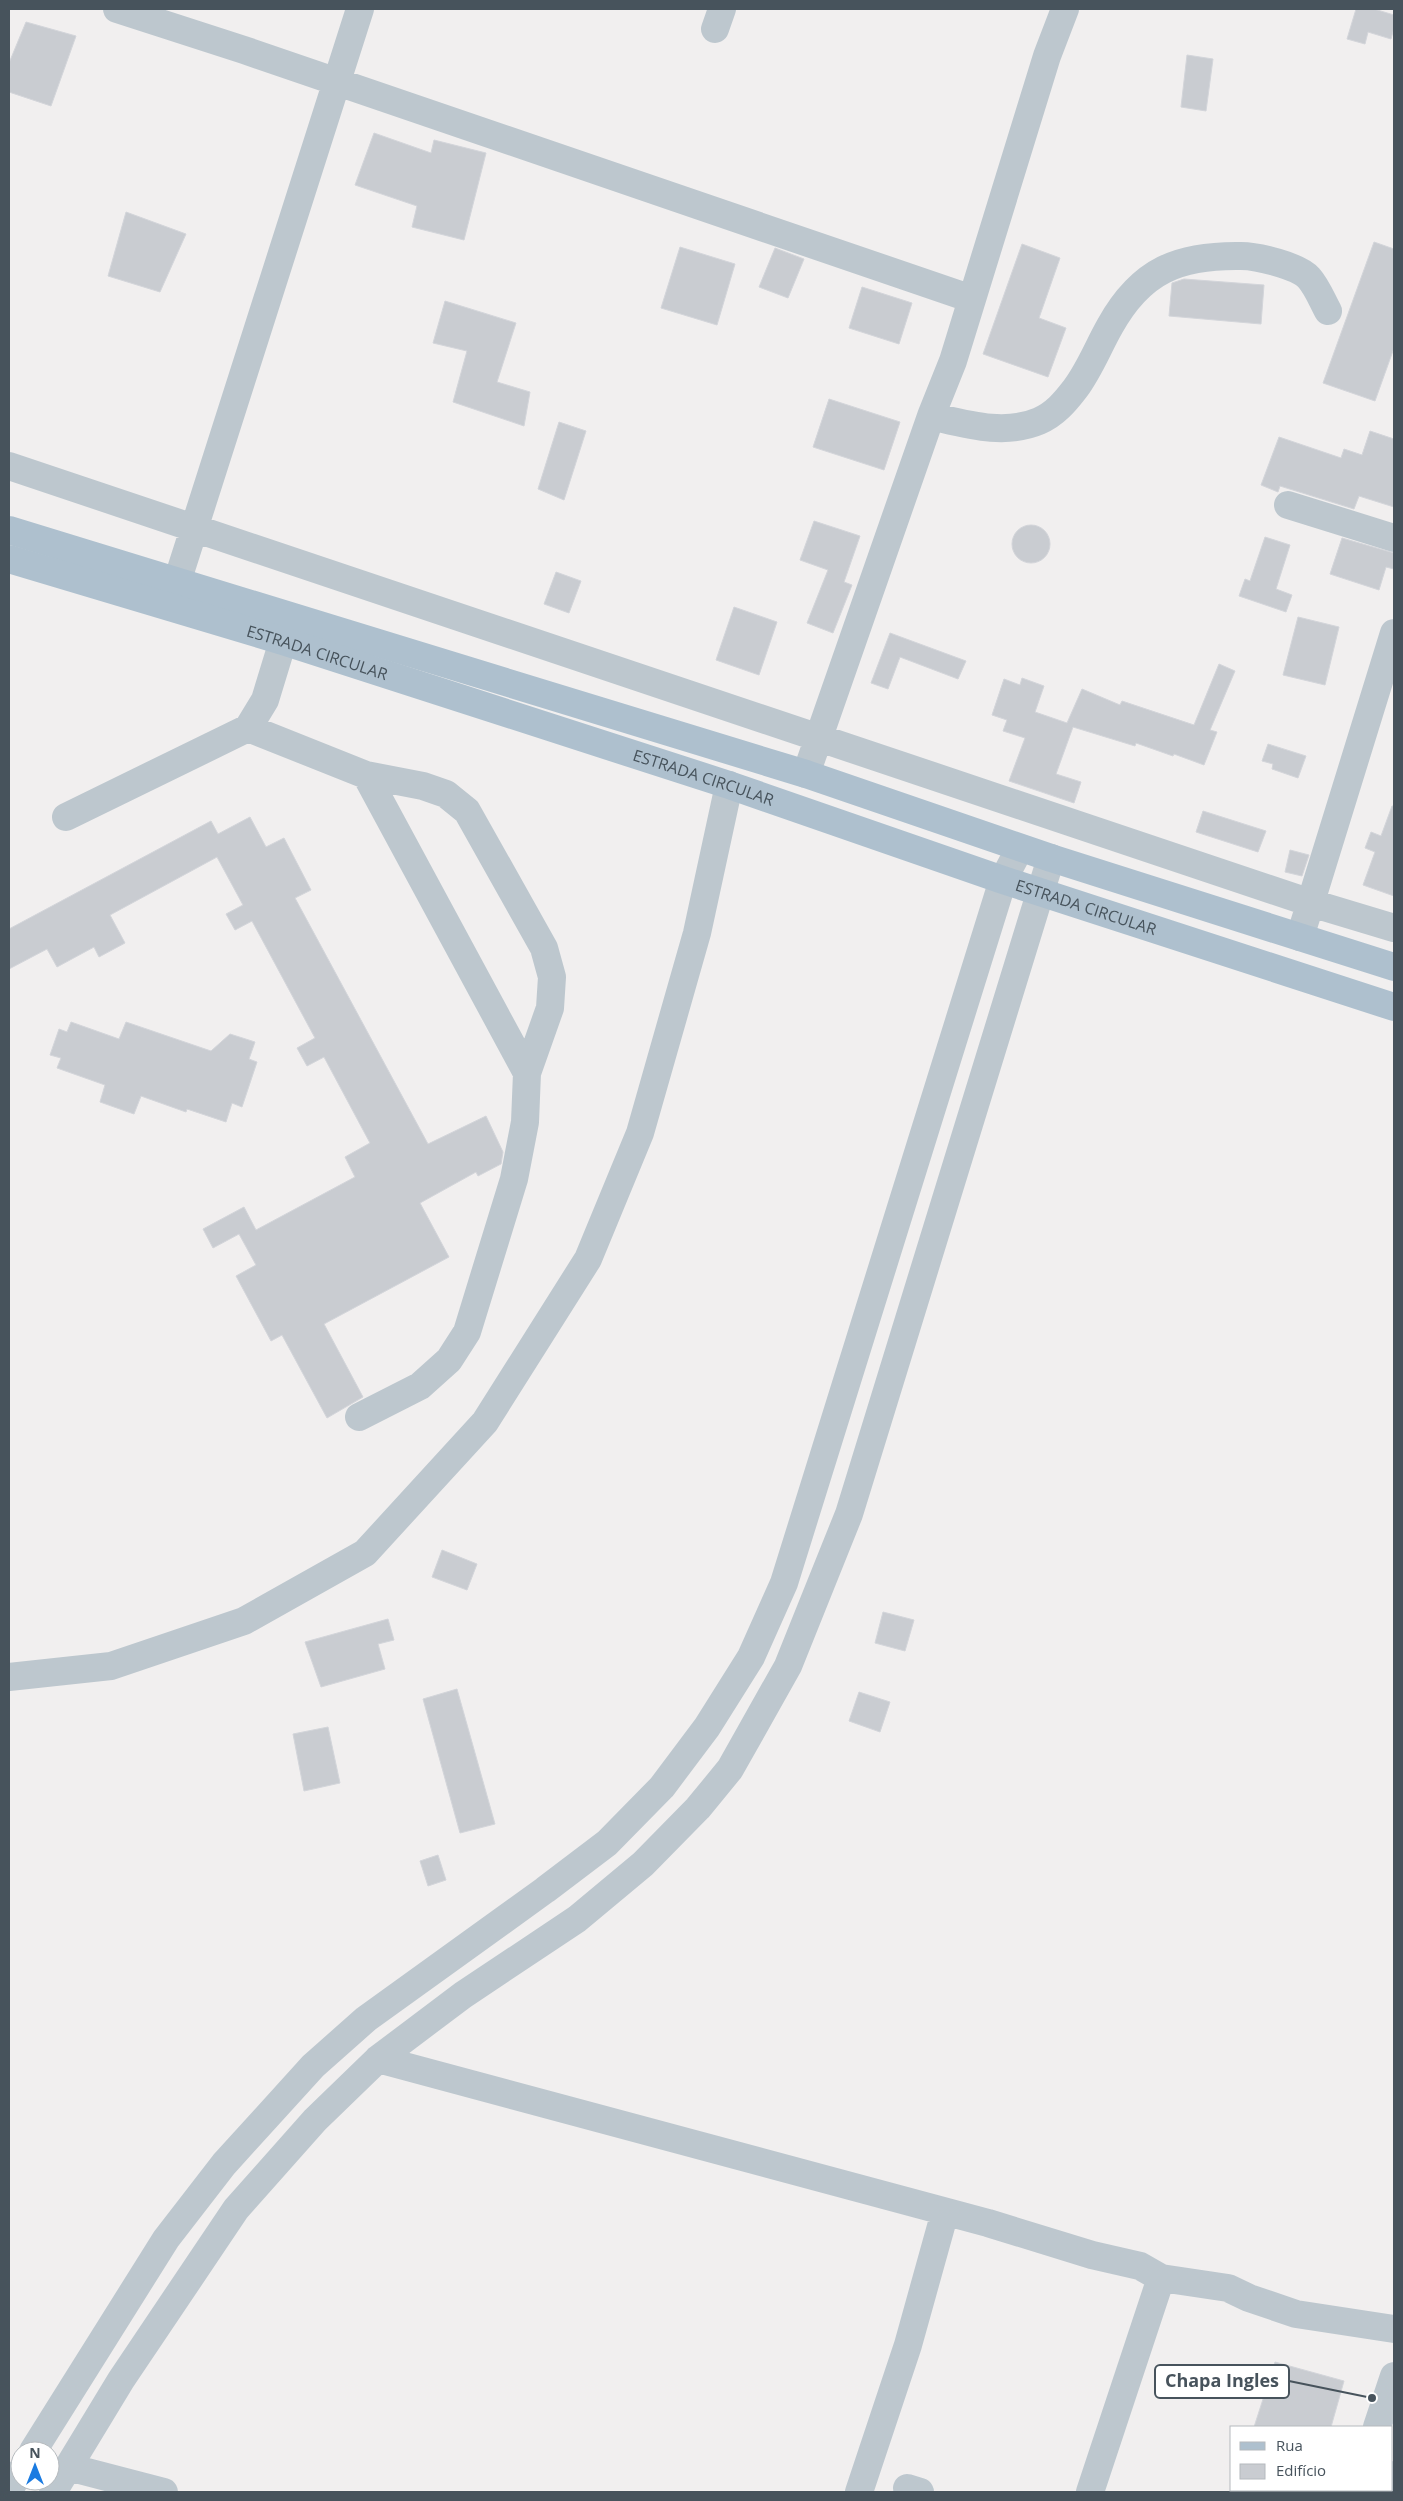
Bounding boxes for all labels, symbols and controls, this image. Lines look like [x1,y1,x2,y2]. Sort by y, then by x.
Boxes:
street label: ESTRADA CIRCULAR [244,620,391,685]
street label: ESTRADA CIRCULAR [630,744,777,811]
street label: ESTRADA CIRCULAR [1013,874,1159,940]
callout: Chapa Ingles [1155,2365,1289,2398]
text: Chapa Ingles [1165,2368,1279,2392]
legend [1230,2426,1393,2491]
text: Rua [1276,2435,1303,2455]
north arrow [10,2441,60,2491]
text: N [29,2443,41,2462]
text: Edifício [1276,2460,1326,2480]

